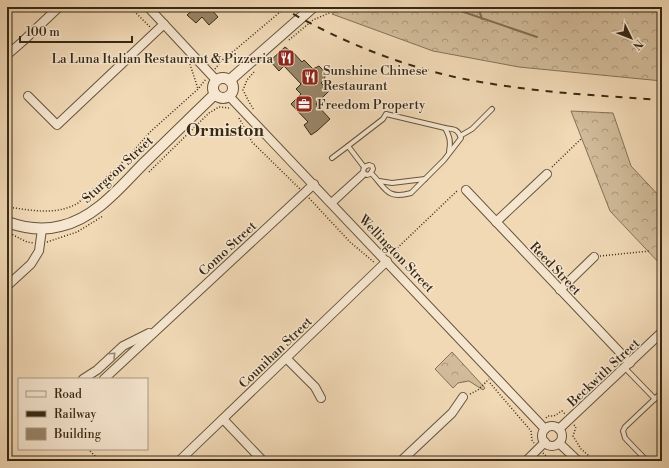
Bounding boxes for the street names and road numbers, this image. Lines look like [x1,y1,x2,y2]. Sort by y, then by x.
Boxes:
street label: Sturgeon Street [79,133,157,207]
street label: Wellington Street [355,211,438,296]
street label: Como Street [196,218,260,279]
street label: Reed Street [526,239,585,299]
street label: Counihan Street [236,313,316,392]
street label: Beckwith Street [564,335,643,411]

